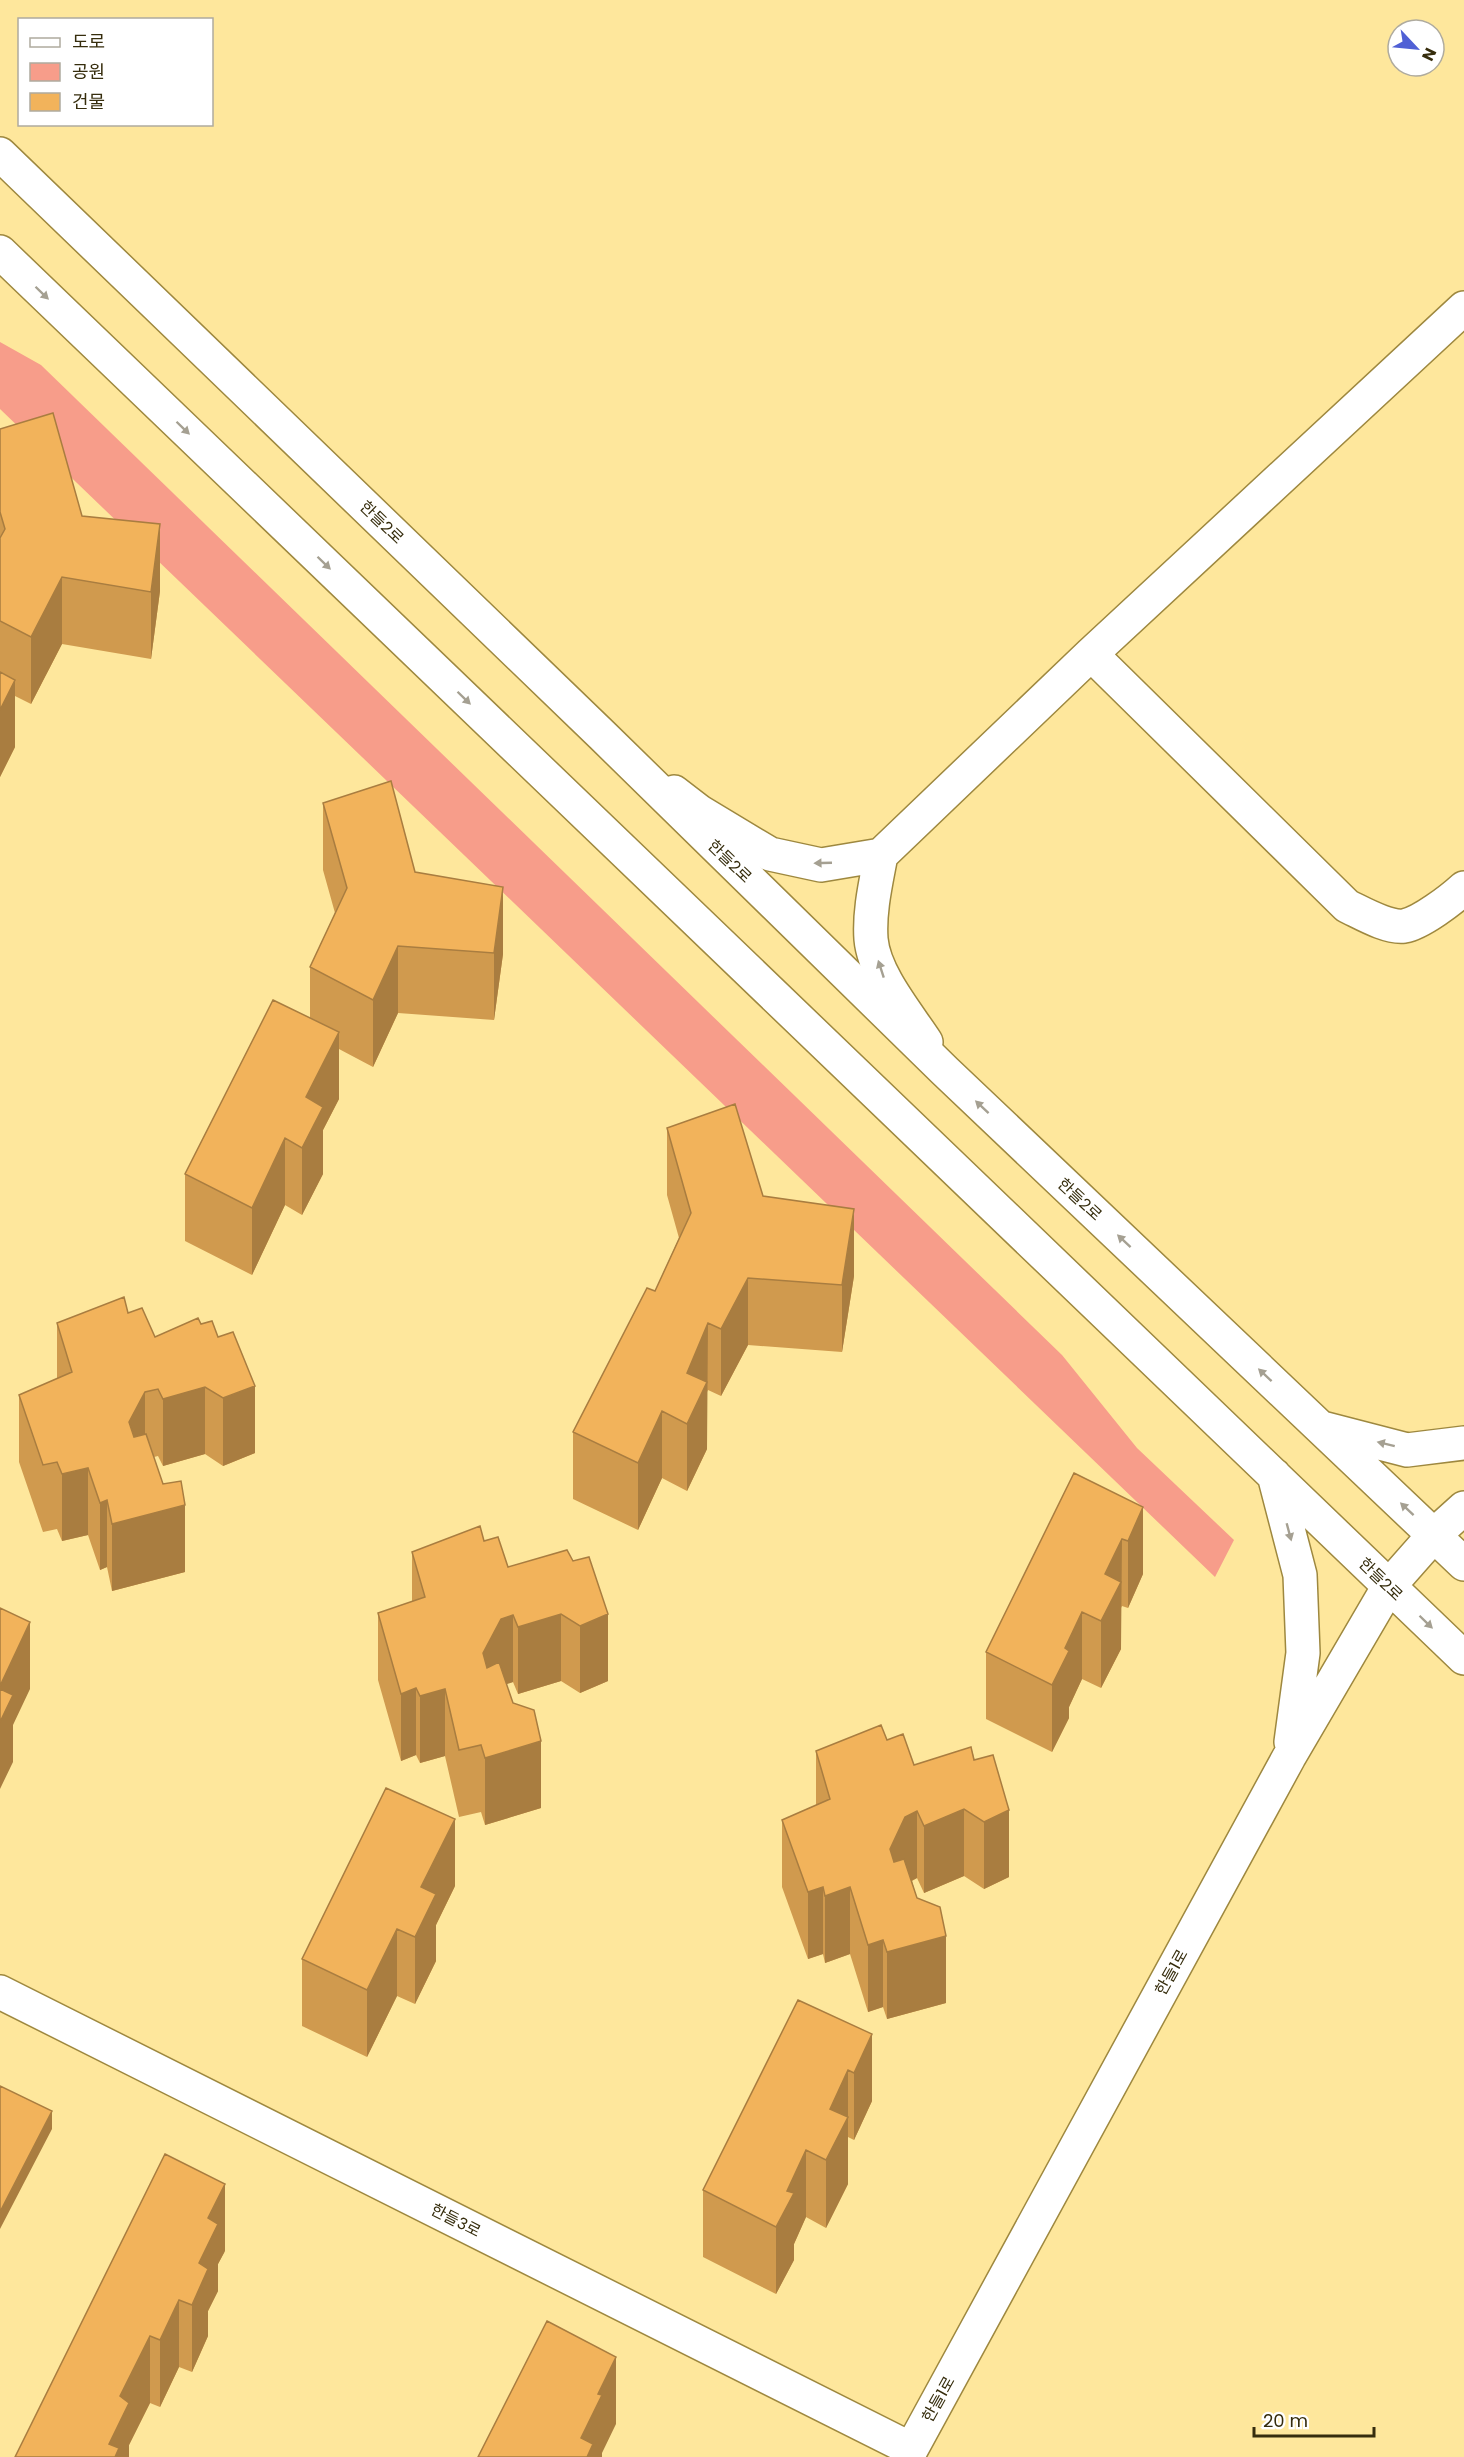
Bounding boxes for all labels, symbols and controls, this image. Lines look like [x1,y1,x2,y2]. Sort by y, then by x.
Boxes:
legend [18,18,213,126]
north arrow [1386,18,1446,78]
text: 도로 [72,29,105,54]
text: N [1416,44,1442,65]
text: 공원 [72,59,105,84]
text: 건물 [72,89,105,114]
one-way arrow [35,285,49,299]
one-way arrow [175,420,189,434]
street label: 한들2로 [354,496,409,549]
one-way arrow [316,556,331,570]
one-way arrow [457,691,472,705]
street label: 한들2로 [702,835,757,888]
one-way arrow [814,858,833,868]
one-way arrow [876,960,885,978]
one-way arrow [975,1100,989,1114]
street label: 한들2로 [1052,1173,1107,1226]
one-way arrow [1116,1234,1131,1248]
one-way arrow [1258,1369,1273,1382]
one-way arrow [1376,1439,1395,1449]
one-way arrow [1399,1502,1414,1516]
one-way arrow [1285,1523,1294,1541]
street label: 한들2로 [1353,1553,1408,1606]
one-way arrow [1419,1615,1434,1629]
street label: 한들1로 [1149,1945,1194,1999]
street label: 한들3로 [427,2198,485,2243]
street label: 한들1로 [916,2372,961,2426]
scale bar [1254,2400,1374,2438]
text: 20 m [1263,2408,1308,2433]

